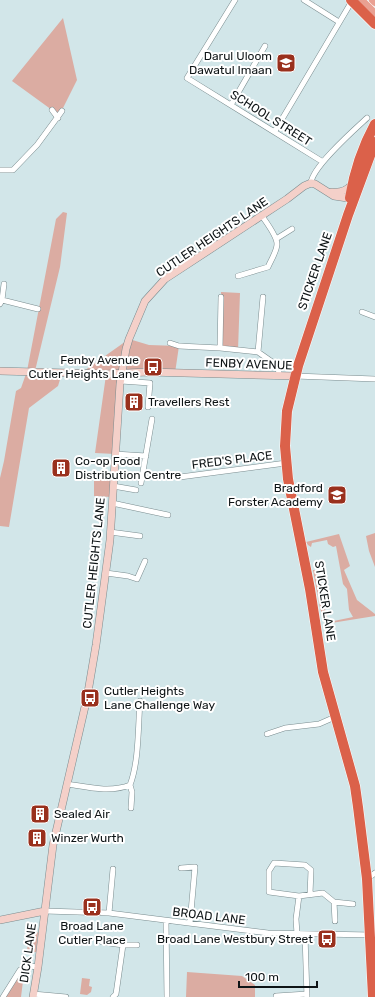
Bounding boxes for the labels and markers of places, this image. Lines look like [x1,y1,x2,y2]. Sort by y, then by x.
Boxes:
place label: Darul Uloom Dawatul Imaan [189,49,272,77]
school or university icon: Darul Uloom Dawatul Imaan [275,52,297,74]
place label: Fenby Avenue Cutler Heights Lane [29,353,139,381]
bus stop icon: Fenby Avenue Cutler Heights Lane [142,356,164,378]
building icon: Travellers Rest [123,391,145,413]
place label: Travellers Rest [148,395,230,409]
place label: Co-op Food Distribution Centre [75,454,182,482]
building icon: Co-op Food Distribution Centre [50,457,72,479]
place label: Bradford Forster Academy [228,481,323,509]
school or university icon: Bradford Forster Academy [326,484,348,506]
place label: Cutler Heights Lane Challenge Way [104,684,216,712]
bus stop icon: Cutler Heights Lane Challenge Way [79,687,101,709]
building icon: Sealed Air [29,803,51,825]
place label: Sealed Air [54,807,110,821]
building icon: Winzer Wurth [26,827,48,849]
place label: Winzer Wurth [51,831,124,845]
bus stop icon: Broad Lane Cutler Place [81,896,103,918]
place label: Broad Lane Cutler Place [58,919,126,947]
bus stop icon: Broad Lane Westbury Street [316,928,338,950]
place label: Broad Lane Westbury Street [157,932,313,946]

